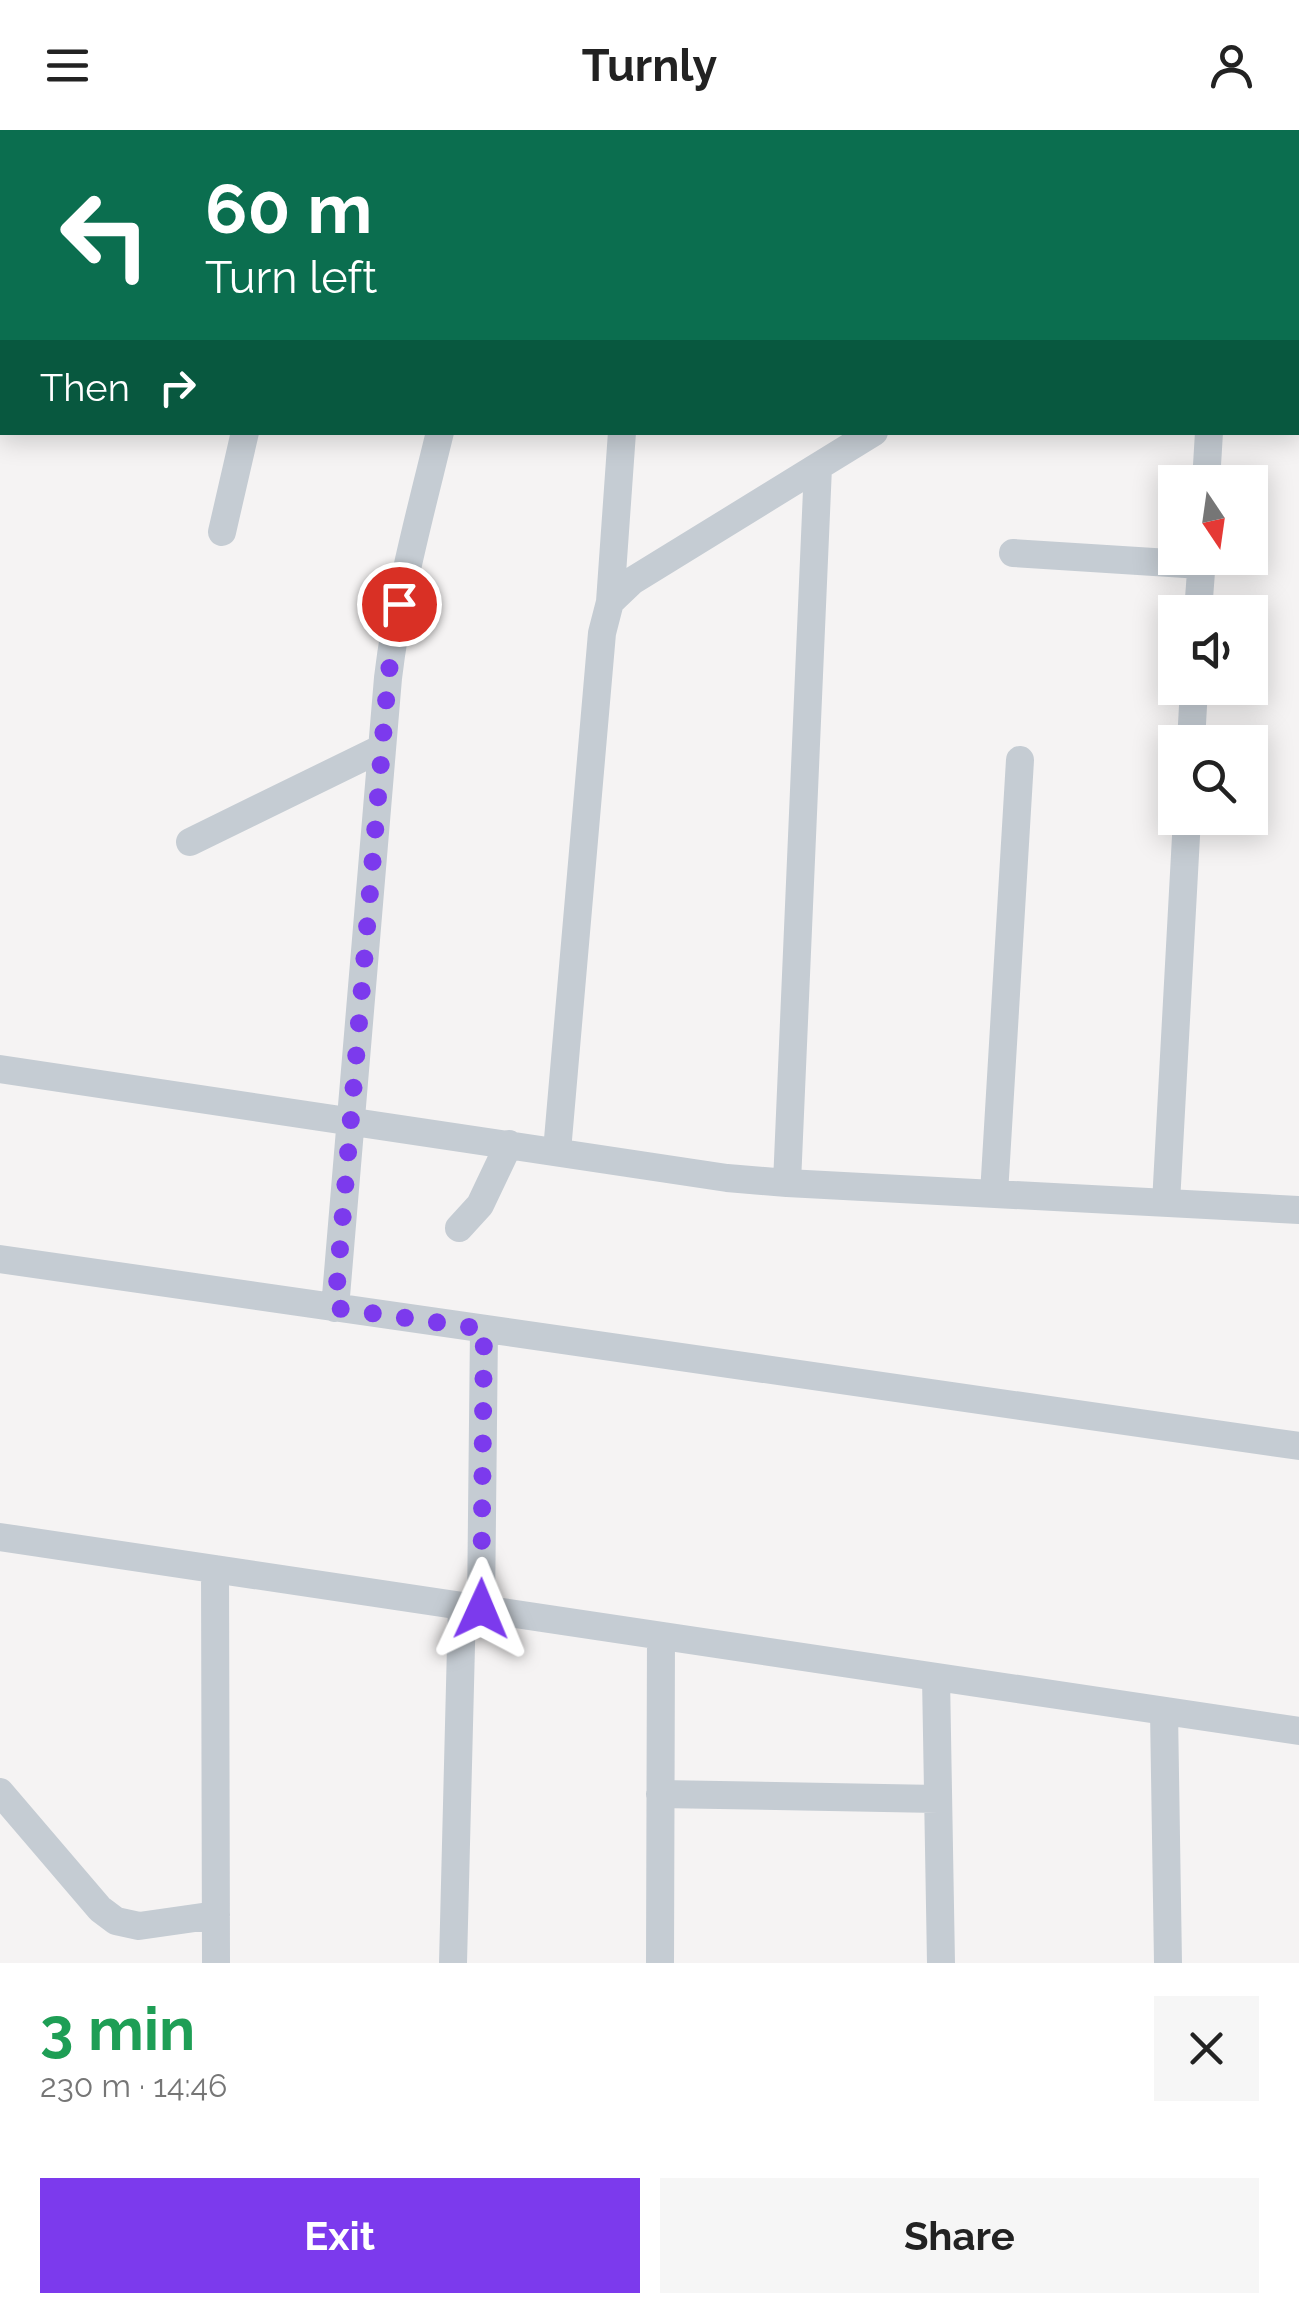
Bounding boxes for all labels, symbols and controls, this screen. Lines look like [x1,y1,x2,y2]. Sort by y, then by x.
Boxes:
icon: menu [40,38,95,93]
icon: person [1204,38,1259,93]
text: Turnly [582,39,717,92]
text: 60 m [205,167,372,249]
icon: left [40,170,170,300]
text: Turn left [205,251,377,304]
icon: right [150,360,205,415]
text: Then [40,365,130,410]
north arrow [1158,465,1268,575]
map controls [1158,465,1268,835]
pin [357,562,442,647]
icon: arrive [372,577,427,632]
button: sound [1158,595,1268,705]
button: search [1158,725,1268,835]
position arrow [429,1557,533,1661]
text: 3 min [40,1994,195,2064]
button: close [1154,1996,1259,2101]
text: 230 m · 14:46 [40,2067,227,2104]
button: Exit [40,2178,640,2293]
button: Share [660,2178,1259,2293]

